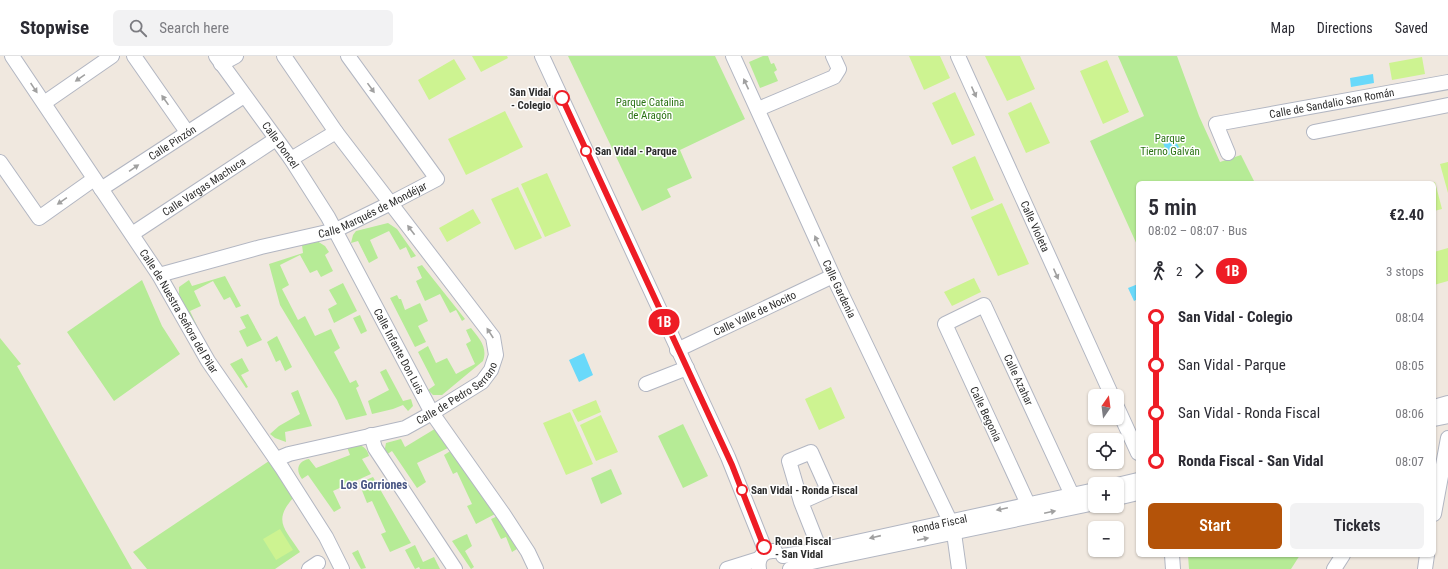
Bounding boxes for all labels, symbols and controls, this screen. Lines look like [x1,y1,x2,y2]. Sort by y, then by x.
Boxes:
search box [113,10,393,46]
text: Stopwise [20,16,89,39]
icon: search [127,17,149,39]
text: Search here [159,19,229,37]
text: Map [1271,20,1295,36]
text: Directions [1317,20,1373,36]
text: Saved [1395,20,1428,36]
one-way arrow [75,74,85,82]
one-way arrow [743,78,749,90]
one-way arrow [367,82,375,93]
one-way arrow [30,83,37,94]
place label: San Vidal - Colegio [509,86,552,112]
one-way arrow [971,86,977,97]
street label: Calle de Sandalio San Román [1268,86,1395,121]
marker: San Vidal - Colegio [554,90,570,106]
one-way arrow [161,95,169,106]
park label: Parque Catalina de Aragón [616,96,684,122]
street label: Calle Doncel [259,119,301,171]
street label: Calle Pinzón [146,123,199,163]
park label: Parque Tierno Galván [1140,132,1200,158]
marker: San Vidal - Parque [580,145,592,157]
place label: San Vidal - Parque [595,145,677,158]
street label: Calle Vargas Machuca [160,155,248,219]
one-way arrow [129,164,139,172]
street label: Calle Marqués de Mondéjar [317,179,430,241]
text: 5 min [1148,195,1197,220]
one-way arrow [57,197,68,205]
street label: Calle Violeta [1017,199,1052,254]
text: €2.40 [1389,206,1424,224]
text: 08:02 – 08:07 · Bus [1148,223,1247,238]
one-way arrow [407,224,415,235]
one-way arrow [814,235,820,246]
street label: Calle de Nuestra Señora del Pilar [137,247,221,376]
street label: Calle Gardenia [820,258,858,320]
icon: walk [1148,260,1170,282]
icon: forward [1188,260,1210,282]
text: 1B [1224,263,1239,279]
text: 2 [1176,264,1182,279]
text: 3 stops [1386,264,1424,279]
one-way arrow [1053,268,1059,279]
street label: Calle Valle de Nocito [711,288,799,339]
street label: Calle Infante Don Luis [371,306,427,396]
text: San Vidal - Colegio [1178,308,1293,326]
line badge: 1B [646,309,682,335]
text: 08:04 [1395,310,1424,325]
text: 1B [657,314,671,330]
one-way arrow [486,327,493,339]
street label: Calle Azahar [1001,352,1036,408]
text: San Vidal - Parque [1178,356,1286,374]
text: 08:05 [1395,358,1424,373]
street label: Calle de Pedro Serrano [414,360,500,427]
street label: Calle Begonia [967,385,1004,444]
north arrow [1088,389,1124,425]
map controls [1088,389,1124,557]
text: San Vidal - Ronda Fiscal [1178,404,1320,422]
text: 08:06 [1395,406,1424,421]
button: locate [1088,433,1124,469]
text: Ronda Fiscal - San Vidal [1178,452,1324,470]
text: 08:07 [1395,454,1424,469]
button: + [1088,477,1124,513]
district label: Los Gorriones [341,478,408,492]
marker: San Vidal - Ronda Fiscal [736,484,748,496]
place label: San Vidal - Ronda Fiscal [751,484,858,497]
button: Start [1148,503,1282,549]
button: Tickets [1290,503,1424,549]
one-way arrow [996,507,1008,513]
one-way arrow [1044,509,1057,515]
street label: Ronda Fiscal [911,512,968,537]
button: − [1088,521,1124,557]
one-way arrow [869,534,881,540]
place label: Ronda Fiscal - San Vidal [775,535,831,561]
one-way arrow [917,536,929,542]
marker: Ronda Fiscal - San Vidal [756,539,772,555]

